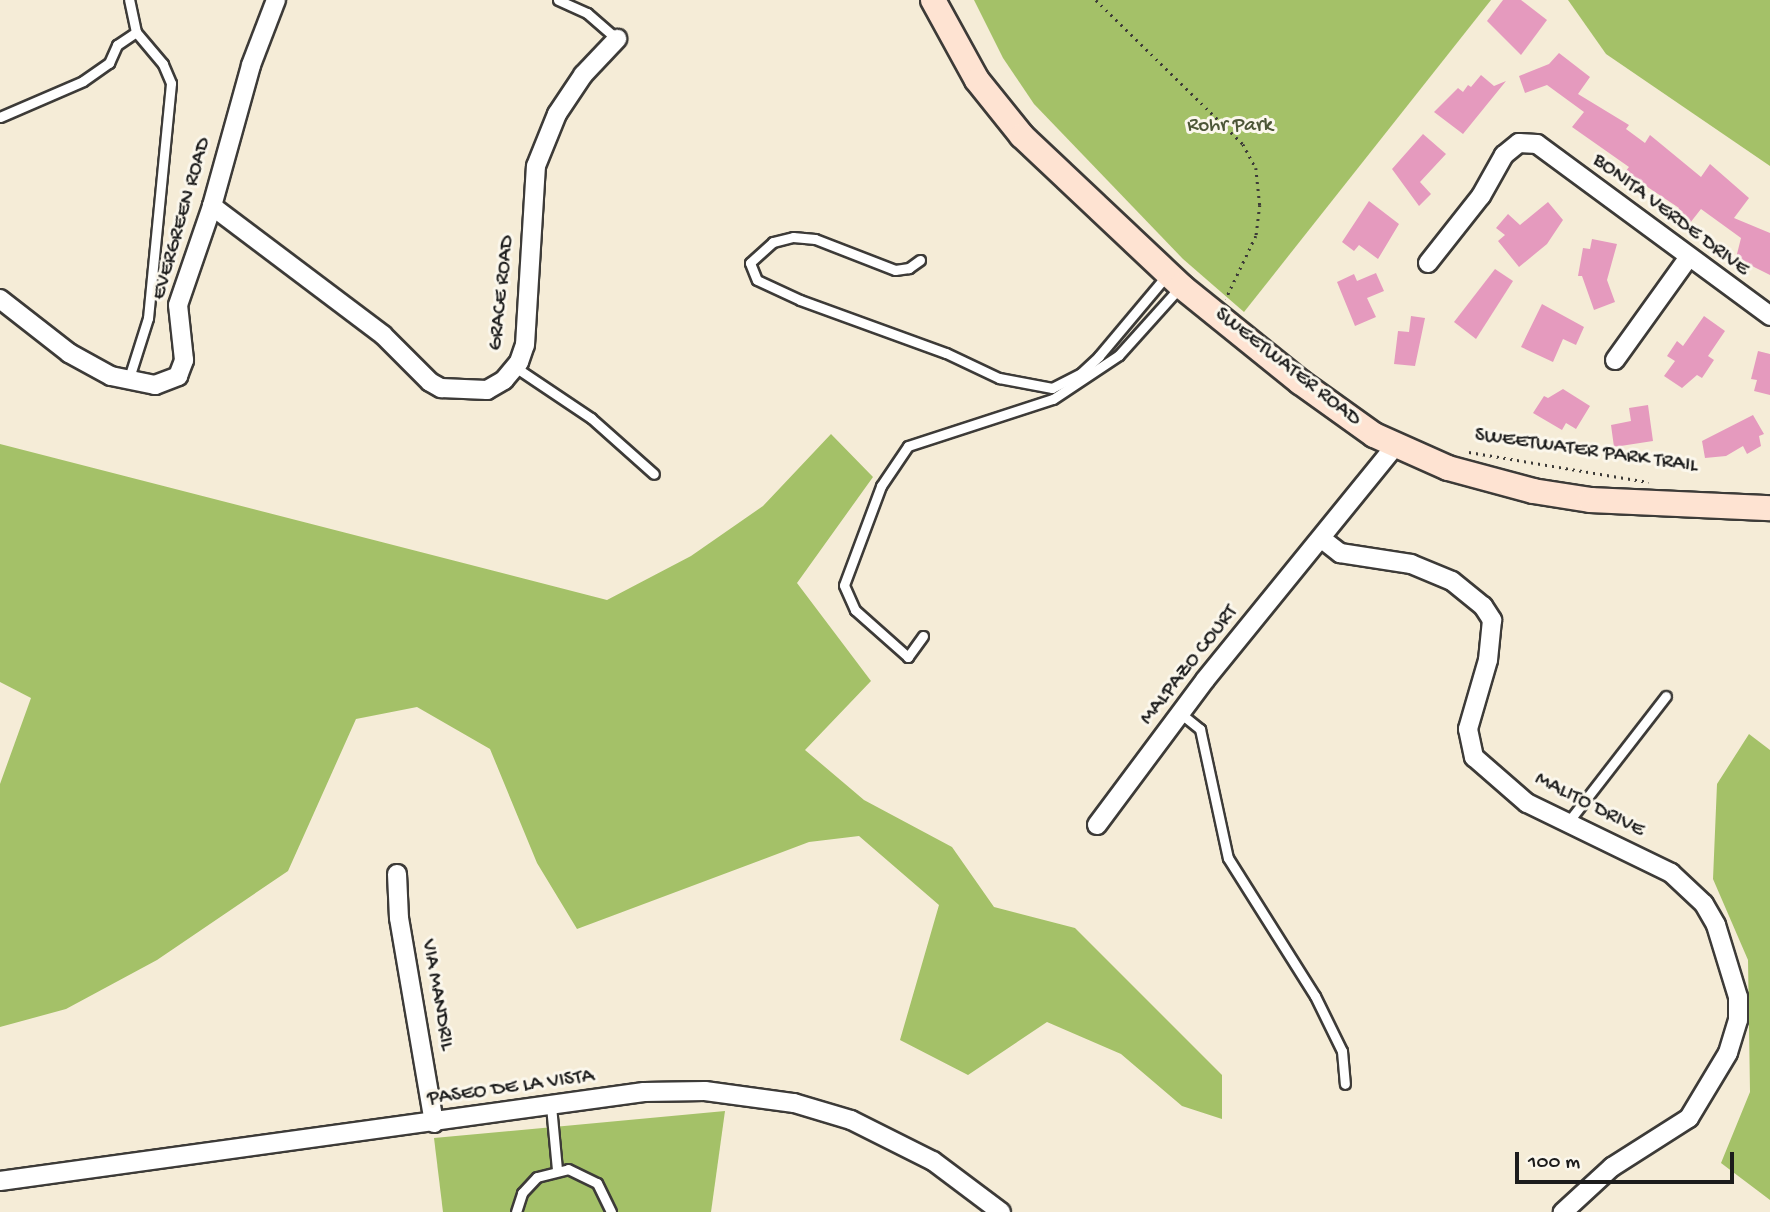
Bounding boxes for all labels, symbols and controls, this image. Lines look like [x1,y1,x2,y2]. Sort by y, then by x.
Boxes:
park label: Rohr Park [1187,114,1273,140]
street label: EVERGREEN ROAD [148,135,218,303]
street label: BONITA VERDE DRIVE [1587,149,1753,283]
street label: GRACE ROAD [484,234,522,352]
street label: SWEETWATER ROAD [1209,303,1365,433]
street label: SWEETWATER PARK TRAIL [1473,424,1699,480]
street label: MALPAZO COURT [1135,601,1245,731]
street label: MALITO DRIVE [1530,768,1648,844]
street label: VIA MANDRIL [414,938,458,1052]
street label: PASEO DE LA VISTA [426,1065,596,1113]
scale bar [1518,1138,1737,1182]
text: 100 m [1528,1151,1580,1176]

